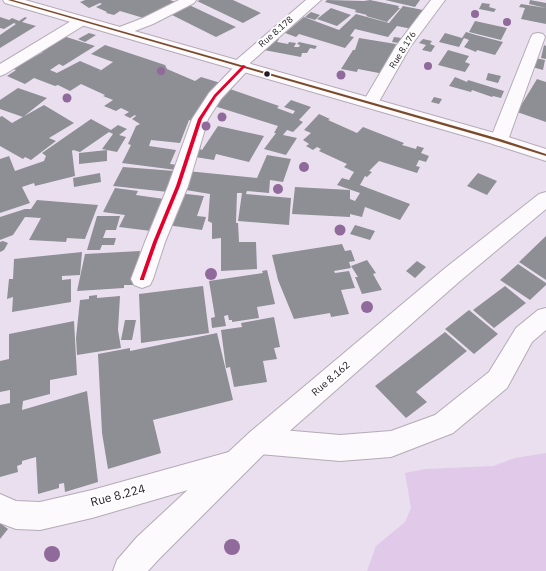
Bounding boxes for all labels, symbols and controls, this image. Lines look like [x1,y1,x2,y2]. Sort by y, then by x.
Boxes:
street label: Rue 8.178 [257,14,295,50]
street label: Rue 8.176 [387,29,419,71]
unlabelled marker [262,69,272,79]
street label: Rue 8.162 [309,359,353,399]
street label: Rue 8.224 [89,482,147,510]

